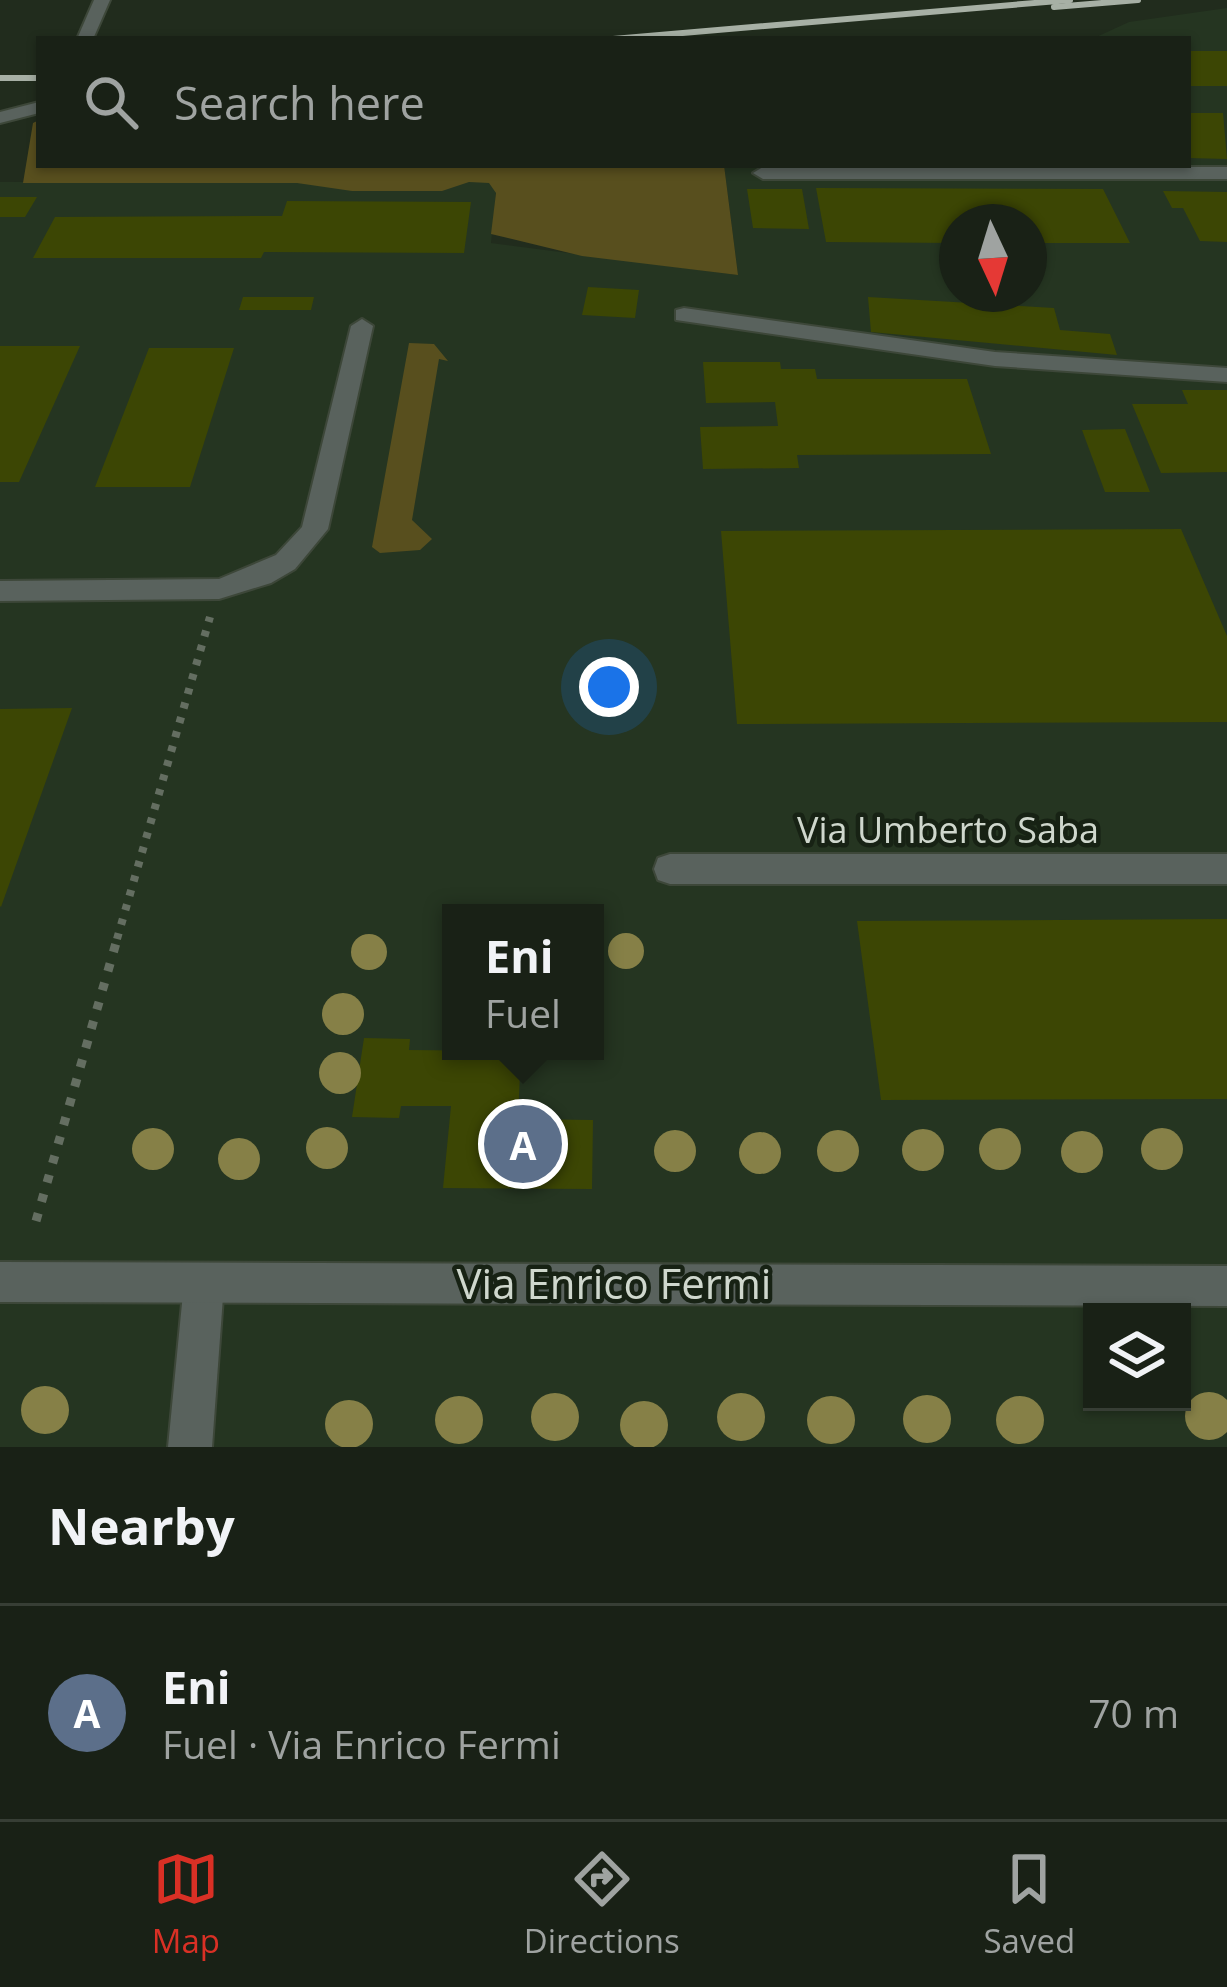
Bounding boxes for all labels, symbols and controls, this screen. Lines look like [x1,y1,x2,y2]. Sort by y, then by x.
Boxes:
search box [36,36,1191,168]
icon: search [78,69,144,135]
text: Search here [174,72,425,133]
north arrow [939,204,1047,312]
your location [579,657,639,717]
street label: Via Umberto Saba [797,805,1099,854]
popup [442,904,604,1060]
text: Eni [485,925,554,986]
text: Fuel [485,986,561,1039]
pin: A [484,1099,562,1189]
street label: Via Enrico Fermi [457,1254,771,1311]
map controls [1083,1303,1191,1411]
button: layers [1083,1303,1191,1411]
text: Nearby [48,1490,235,1560]
text: Eni [162,1656,231,1717]
text: A [74,1686,100,1739]
text: 70 m [1088,1686,1179,1739]
text: Fuel · Via Enrico Fermi [162,1717,561,1770]
tab: Map [152,1846,220,1963]
tab: Directions [524,1846,680,1963]
tab: Saved [983,1846,1075,1963]

